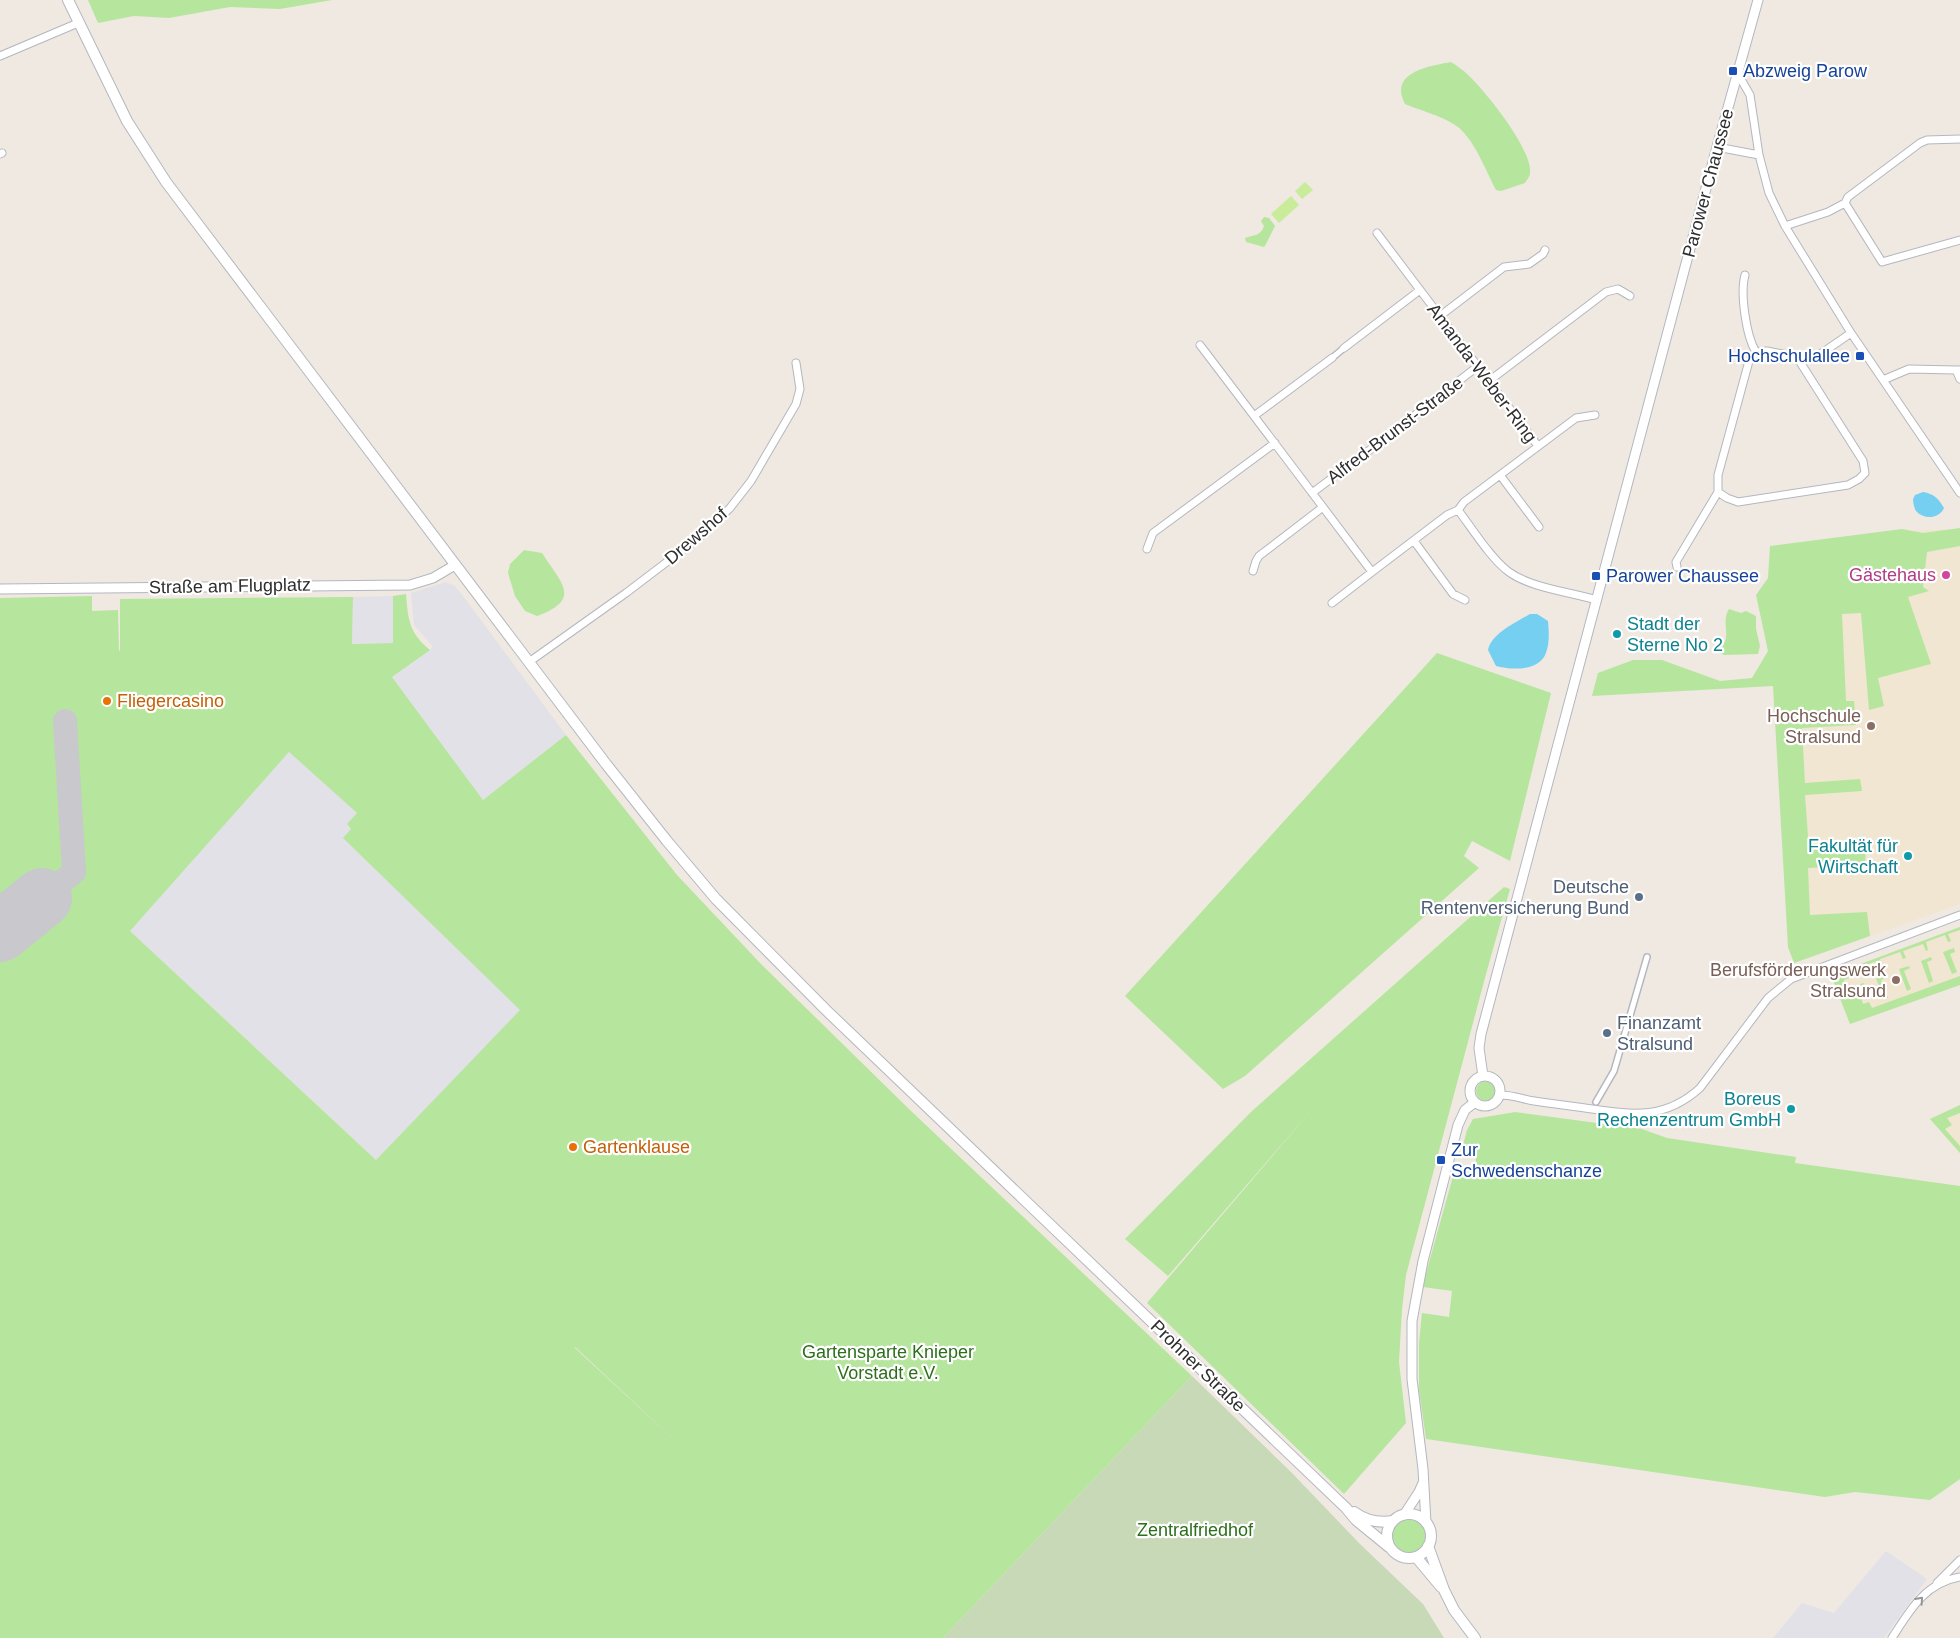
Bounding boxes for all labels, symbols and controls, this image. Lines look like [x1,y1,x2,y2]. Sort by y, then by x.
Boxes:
place label: Abzweig Parow [1743,61,1868,81]
marker: Abzweig Parow [1727,65,1739,77]
street label: Parower Chaussee [1679,106,1737,260]
street label: Amanda-Weber-Ring [1423,300,1541,446]
place label: Hochschulallee [1728,346,1850,366]
marker: Hochschulallee [1854,350,1866,362]
street label: Alfred-Brunst-Straße [1323,372,1467,488]
street label: Drewshof [661,503,732,568]
place label: Gästehaus [1849,565,1936,585]
place label: Parower Chaussee [1606,566,1759,586]
marker: Gästehaus [1940,569,1952,581]
marker: Parower Chaussee [1590,570,1602,582]
street label: Straße am Flugplatz [149,575,311,597]
place label: Stadt der Sterne No 2 [1627,614,1723,655]
marker: Stadt der Sterne No 2 [1611,628,1623,640]
place label: Fliegercasino [117,691,224,711]
marker: Fliegercasino [101,695,113,707]
place label: Hochschule Stralsund [1767,706,1861,747]
marker: Hochschule Stralsund [1865,720,1877,732]
place label: Fakultät für Wirtschaft [1808,836,1898,877]
marker: Fakultät für Wirtschaft [1902,850,1914,862]
place label: Deutsche Rentenversicherung Bund [1421,877,1629,918]
marker: Deutsche Rentenversicherung Bund [1633,891,1645,903]
place label: Berufsförderungswerk Stralsund [1710,960,1887,1001]
marker: Berufsförderungswerk Stralsund [1890,974,1902,986]
place label: Finanzamt Stralsund [1617,1013,1701,1054]
marker: Finanzamt Stralsund [1601,1027,1613,1039]
place label: Boreus Rechenzentrum GmbH [1597,1089,1781,1130]
marker: Boreus Rechenzentrum GmbH [1785,1103,1797,1115]
place label: Gartenklause [583,1137,690,1157]
place label: Zur Schwedenschanze [1451,1140,1602,1181]
marker: Gartenklause [567,1141,579,1153]
marker: Zur Schwedenschanze [1435,1154,1447,1166]
street label: Prohner Straße [1147,1316,1249,1416]
park label: Gartensparte Knieper Vorstadt e.V. [802,1342,974,1383]
park label: Zentralfriedhof [1137,1520,1254,1540]
one-way arrow [1914,1596,1923,1605]

